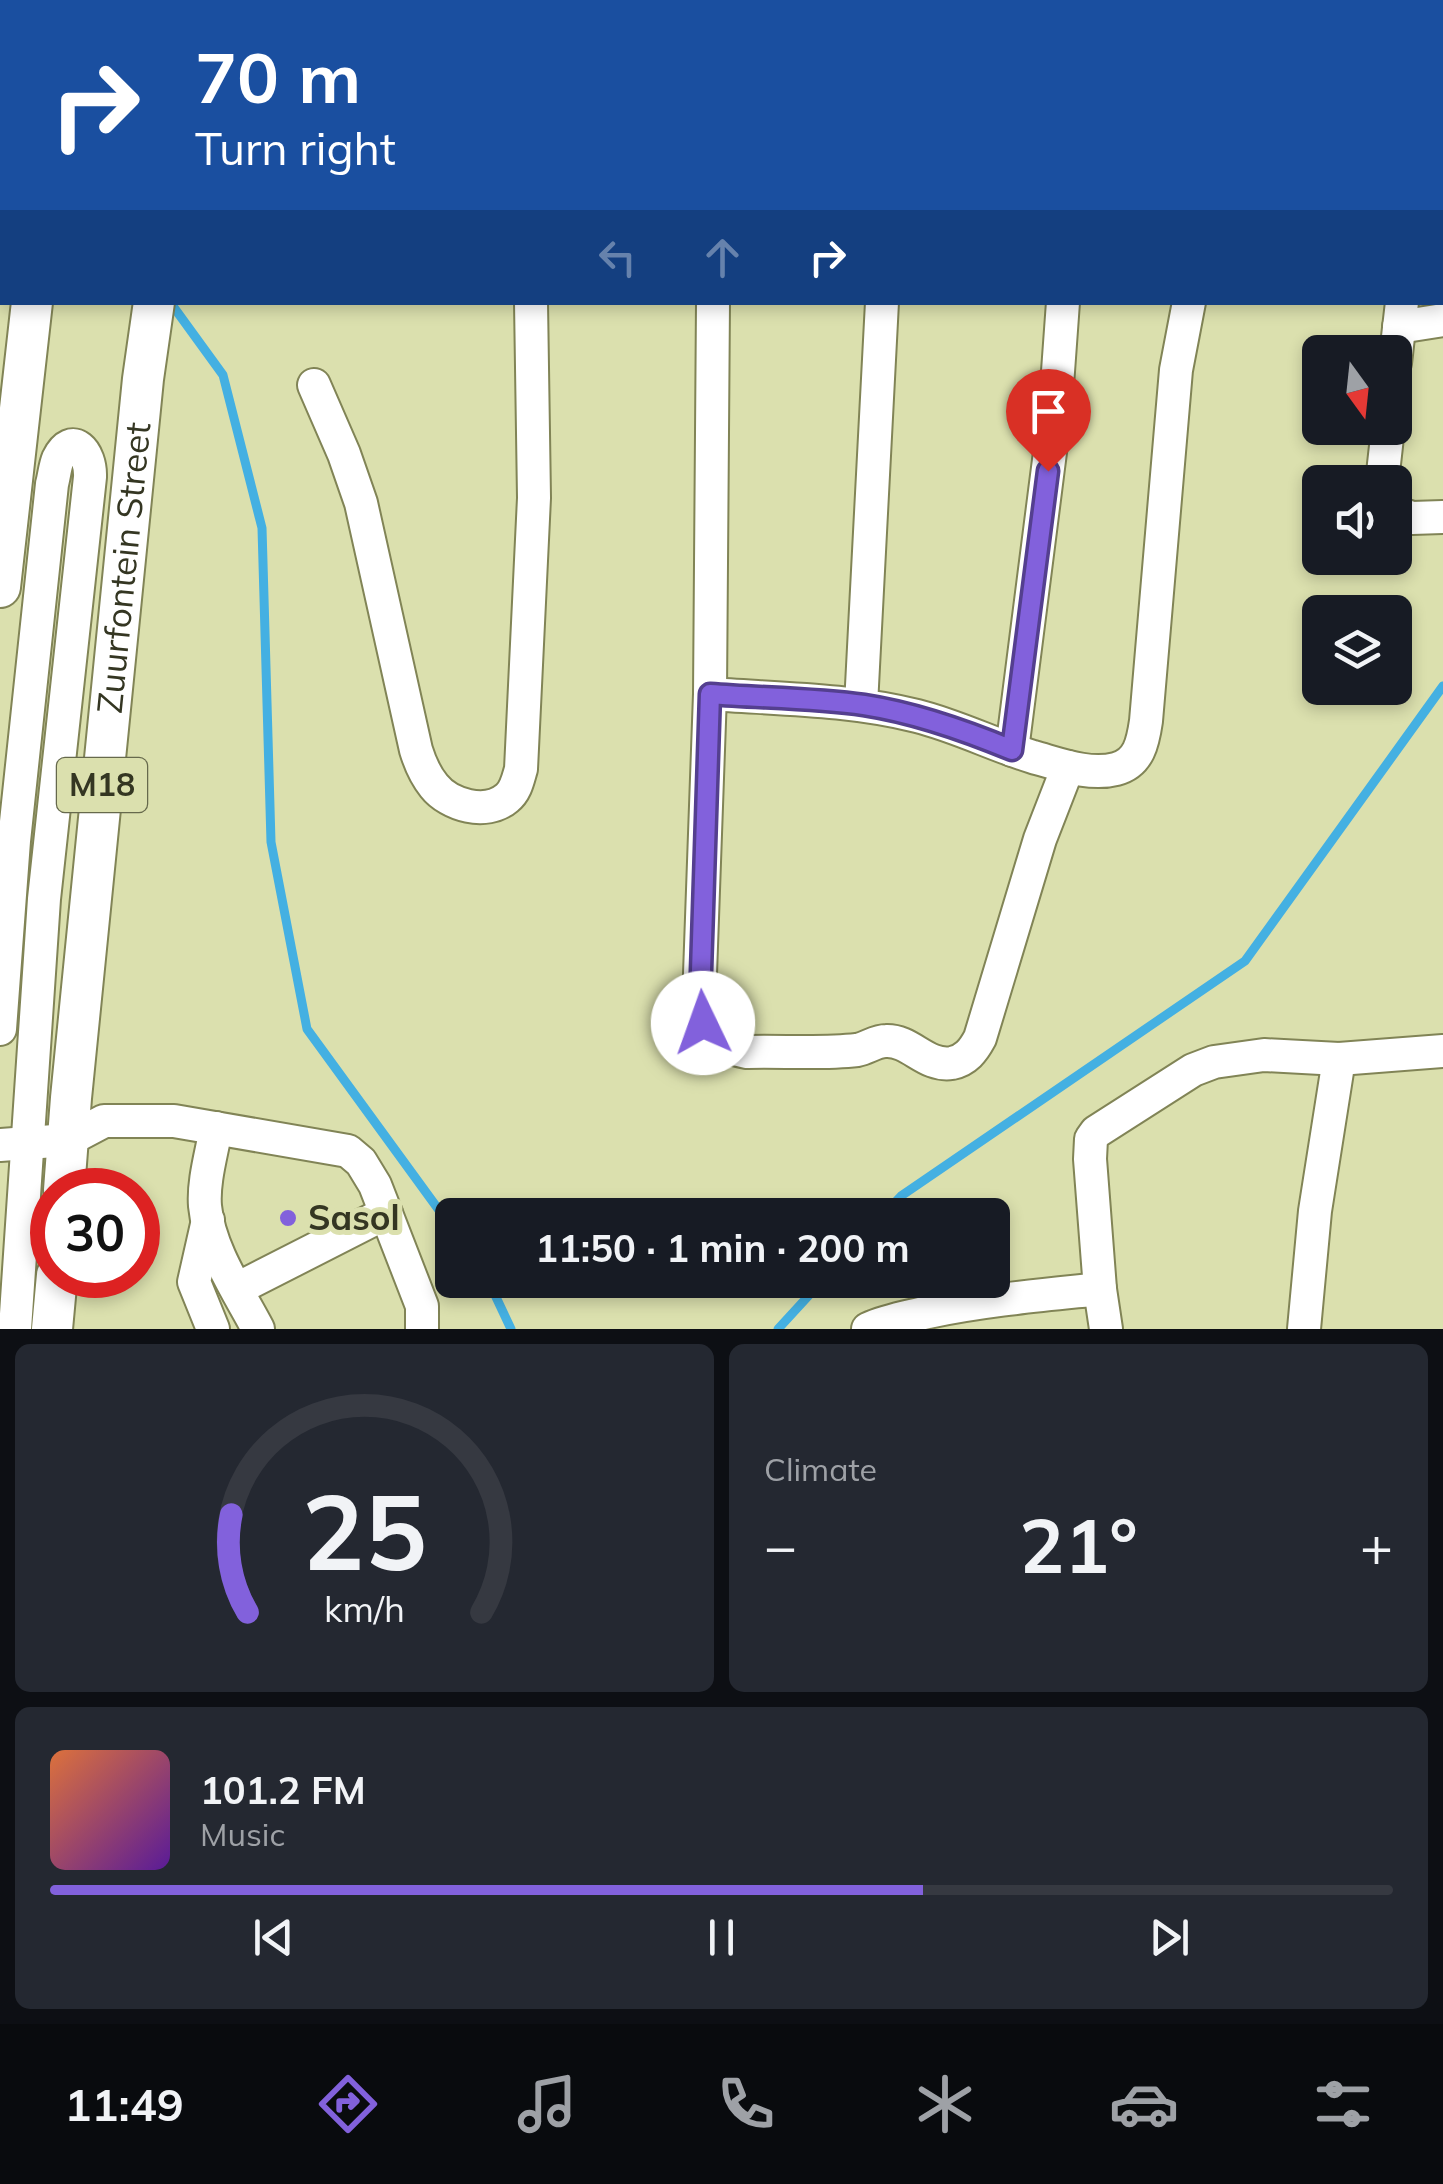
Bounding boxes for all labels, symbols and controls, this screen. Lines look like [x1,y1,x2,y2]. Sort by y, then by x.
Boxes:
text: 70 m [195,33,361,121]
icon: right [30,40,160,170]
text: Turn right [195,120,396,176]
icon: left [590,230,645,285]
icon: ahead [695,230,750,285]
icon: right [800,230,855,285]
north arrow [1302,335,1412,445]
map controls [1302,335,1412,705]
pin [1006,369,1091,472]
icon: arrive [1021,384,1076,439]
street label: Zuurfontein Street [87,420,160,715]
button: sound [1302,465,1412,575]
button: layers [1302,595,1412,705]
road number: M18 [57,758,147,812]
position arrow [651,971,755,1075]
speed limit sign: 30 [30,1168,160,1298]
place label: Sasol [308,1195,400,1239]
marker: Sasol [277,1207,299,1229]
text: 11:50 · 1 min · 200 m [535,1224,910,1272]
text: Climate [764,1449,877,1489]
text: 25 [302,1465,427,1596]
text: 21° [1019,1498,1138,1592]
text: − [764,1511,797,1580]
text: + [1360,1511,1393,1580]
text: km/h [324,1586,405,1631]
text: 101.2 FM [200,1766,366,1814]
text: Music [200,1814,285,1854]
icon: previous [246,1910,301,1965]
icon: pause [694,1910,749,1965]
icon: next [1142,1910,1197,1965]
icon: directions [313,2069,383,2139]
icon: music [512,2069,582,2139]
icon: phone [711,2069,781,2139]
icon: climate [910,2069,980,2139]
icon: car [1109,2069,1179,2139]
icon: filters [1308,2069,1378,2139]
text: 11:49 [65,2076,184,2132]

